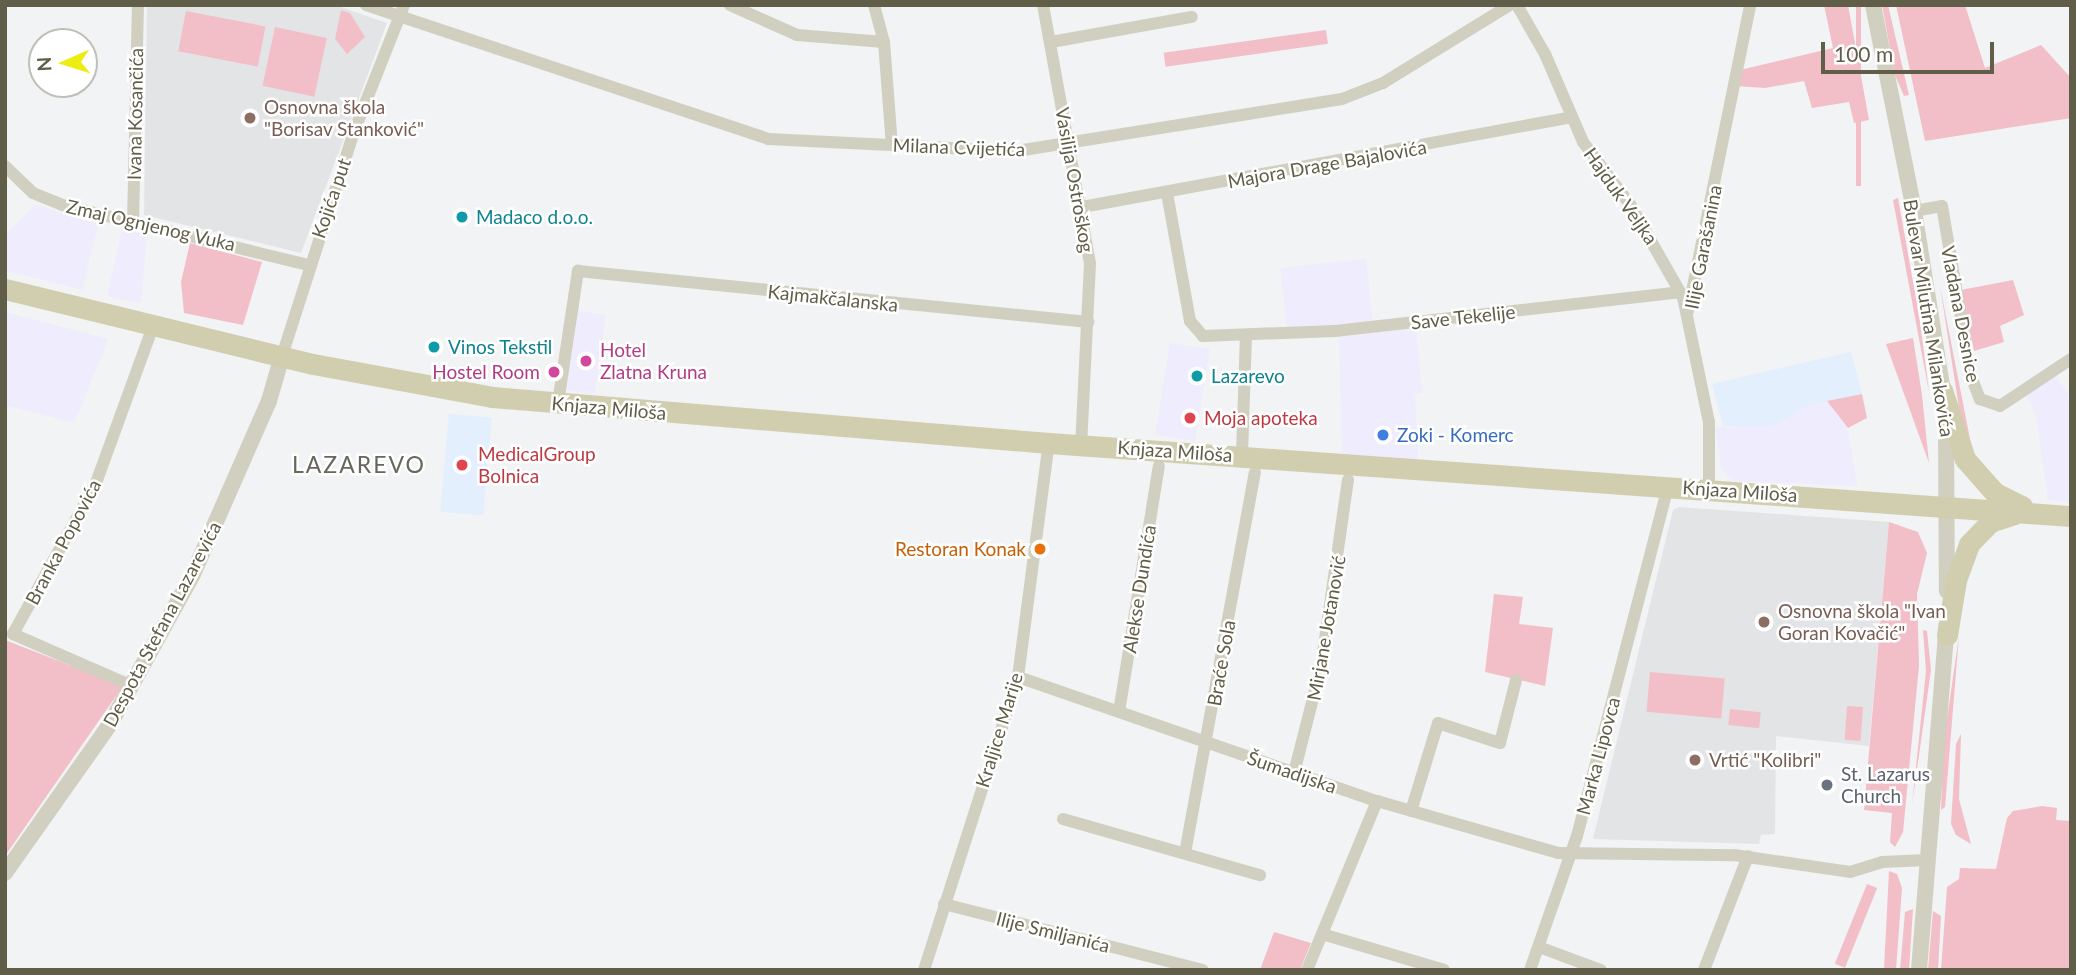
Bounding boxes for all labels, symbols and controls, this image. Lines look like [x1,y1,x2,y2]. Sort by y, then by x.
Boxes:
north arrow [28,28,98,98]
scale bar [1824,28,1997,72]
text: 100 m [1834,41,1893,66]
street label: Ivana Kosančića [122,48,148,180]
text: N [32,56,55,72]
place label: Osnovna škola "Borisav Stanković" [264,96,424,140]
street label: Vasilija Ostroškog [1051,106,1099,254]
marker: Osnovna škola "Borisav Stanković" [242,110,258,126]
street label: Milana Cvijetića [892,133,1026,161]
street label: Majora Drage Bajalovića [1226,135,1428,193]
street label: Hajduk Veljka [1579,143,1663,249]
street label: Kojića put [307,155,355,241]
street label: Ilije Garašanina [1680,183,1726,311]
street label: Zmaj Ognjenog Vuka [64,194,238,256]
street label: Bulevar Milutina Milankovića [1899,197,1959,439]
place label: Madaco d.o.o. [476,206,593,228]
marker: Madaco d.o.o. [454,209,470,225]
street label: Vladana Desnice [1937,244,1985,384]
street label: Kajmakčalanska [767,280,899,316]
street label: Save Tekelije [1409,300,1517,334]
place label: Vinos Tekstil [448,336,553,358]
marker: Vinos Tekstil [426,339,442,355]
place label: Hotel Zlatna Kruna [600,339,707,383]
marker: Hotel Zlatna Kruna [578,353,594,369]
place label: Hostel Room [432,361,540,383]
marker: Hostel Room [546,364,562,380]
place label: Lazarevo [1211,365,1285,387]
marker: Lazarevo [1189,368,1205,384]
street label: Knjaza Miloša [551,392,667,424]
place label: Moja apoteka [1204,407,1318,429]
marker: Moja apoteka [1182,410,1198,426]
place label: Zoki - Komerc [1397,424,1514,446]
marker: Zoki - Komerc [1375,427,1391,443]
street label: Knjaza Miloša [1117,436,1233,466]
place label: MedicalGroup Bolnica [478,443,596,487]
district label: LAZAREVO [293,450,425,478]
marker: MedicalGroup Bolnica [452,455,472,475]
street label: Branka Popovića [20,475,106,609]
street label: Knjaza Miloša [1682,476,1798,506]
street label: Despota Stefana Lazarevića [98,518,226,730]
street label: Alekse Dundića [1118,523,1160,655]
place label: Restoran Konak [895,538,1026,560]
marker: Restoran Konak [1032,541,1048,557]
street label: Mirjane Jotanović [1302,553,1350,703]
place label: Osnovna škola "Ivan Goran Kovačić" [1778,600,1946,644]
marker: Osnovna škola "Ivan Goran Kovačić" [1756,614,1772,630]
street label: Braće Sola [1202,618,1240,708]
street label: Kraljice Marije [971,670,1027,790]
street label: Marka Lipovca [1571,695,1625,817]
street label: Šumadijska [1244,746,1340,798]
place label: Vrtić "Kolibri" [1709,749,1821,771]
marker: Vrtić "Kolibri" [1687,752,1703,768]
place label: St. Lazarus Church [1841,763,1930,807]
marker: St. Lazarus Church [1819,777,1835,793]
street label: Ilije Smiljanića [994,907,1112,957]

